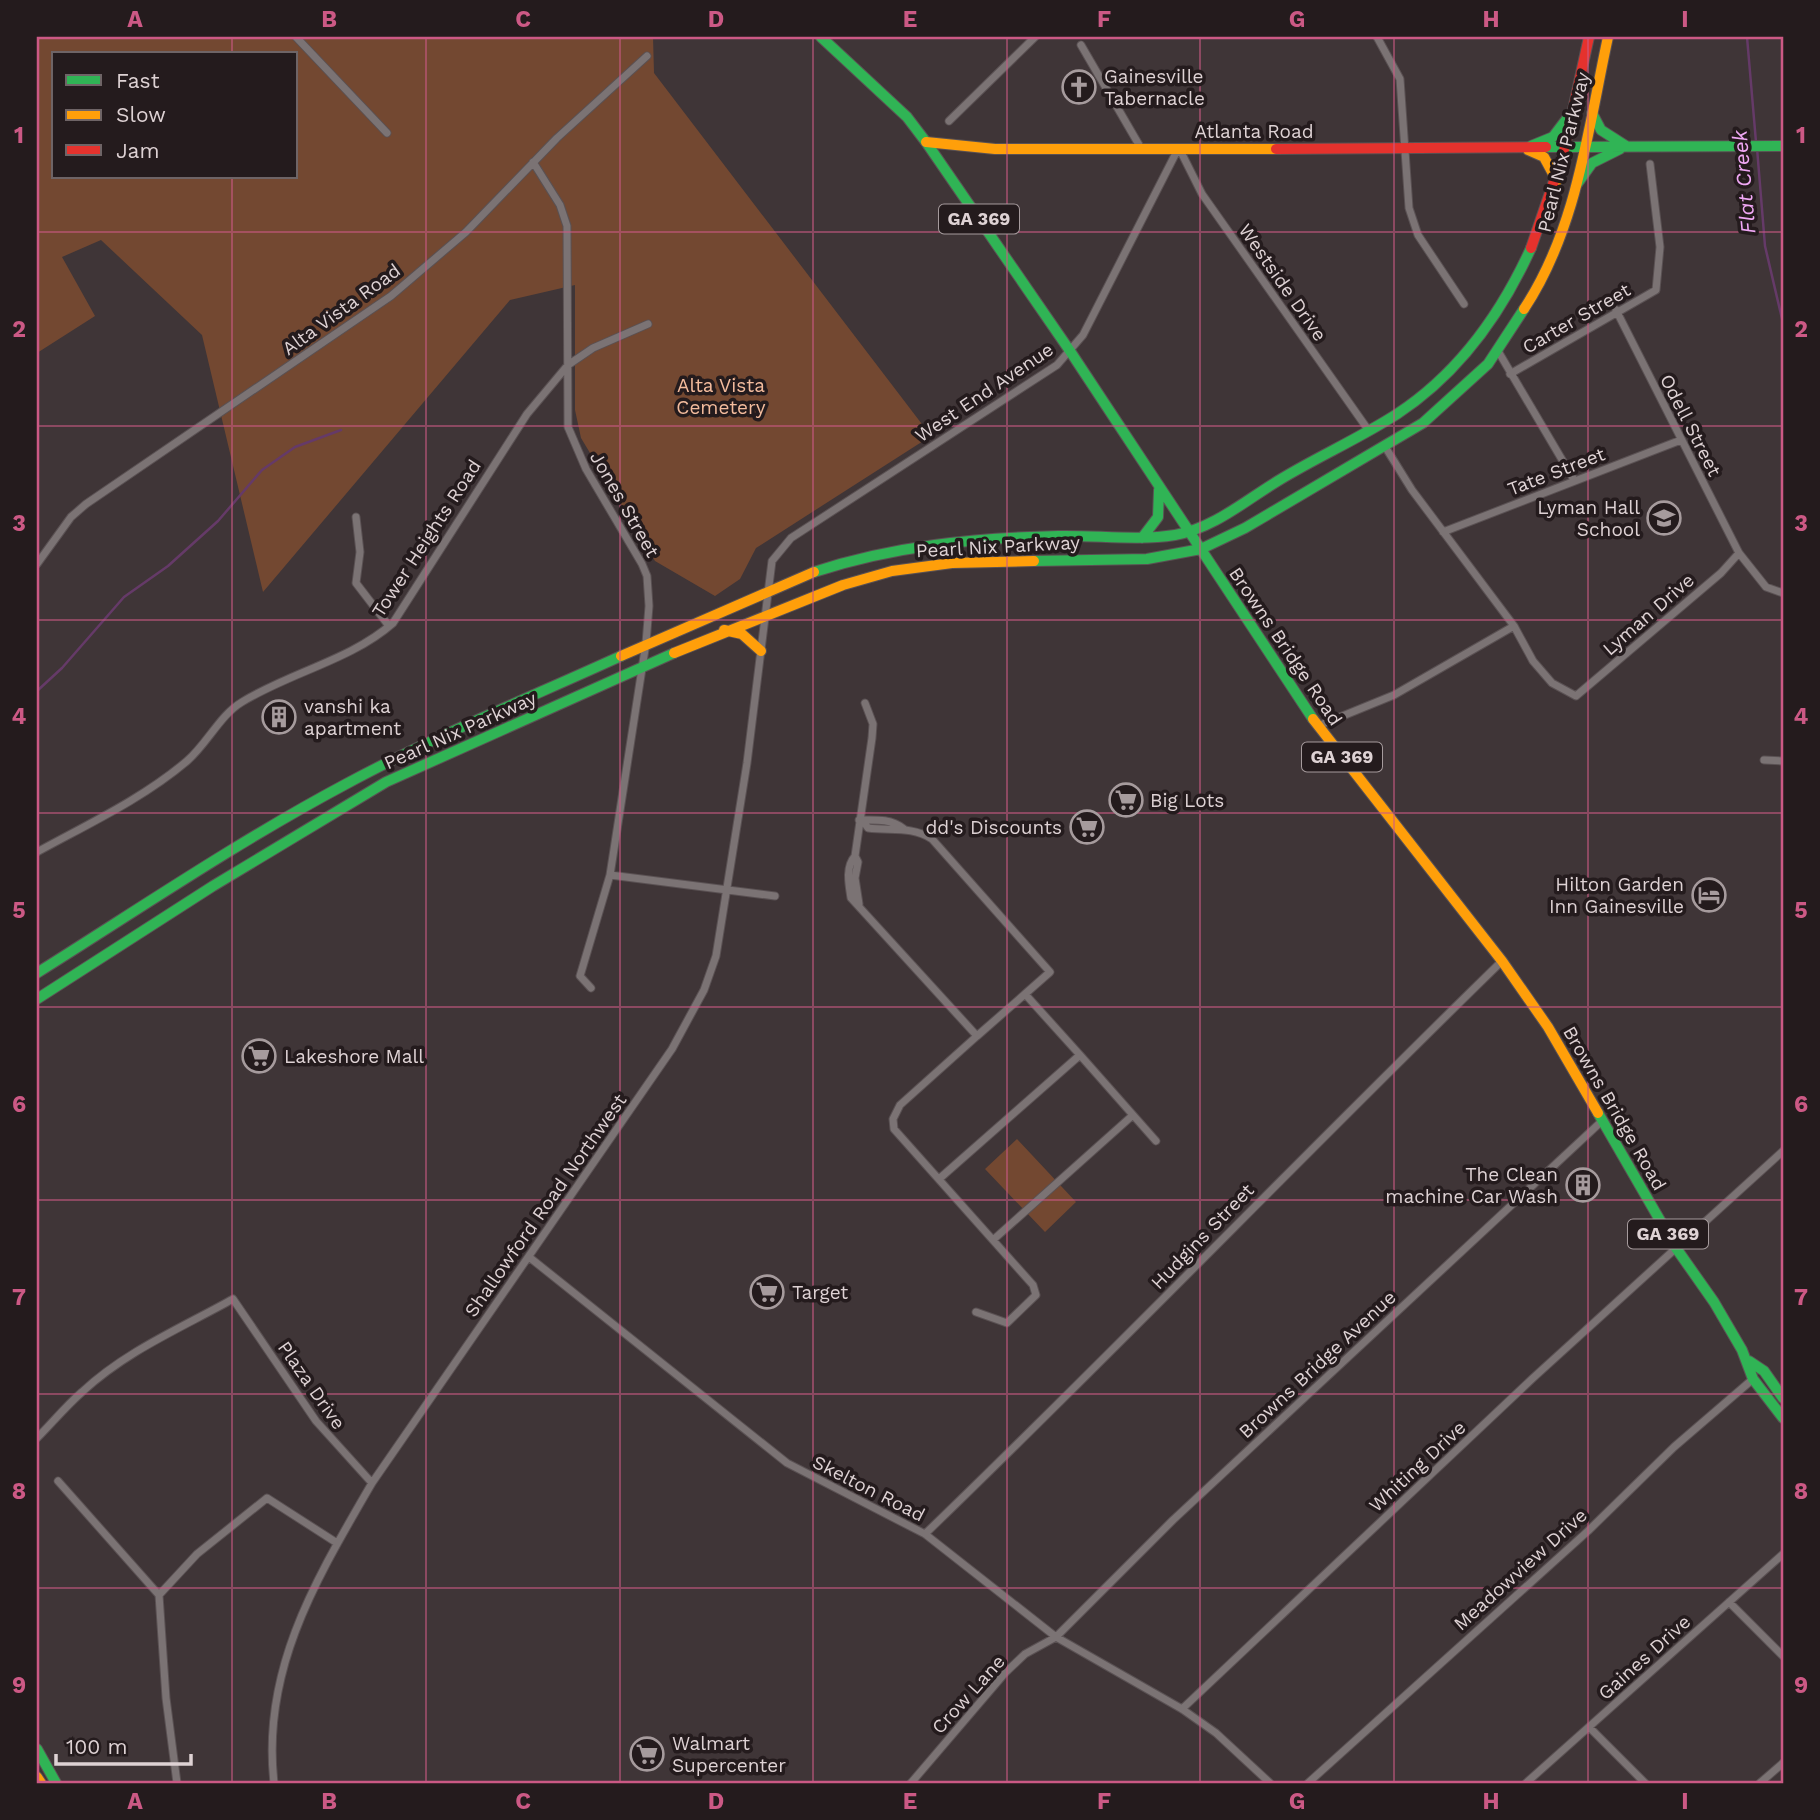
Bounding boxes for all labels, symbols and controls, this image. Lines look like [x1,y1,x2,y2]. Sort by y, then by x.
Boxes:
text: A [127,6,143,33]
text: B [321,6,337,33]
text: C [515,6,531,33]
text: D [708,6,724,33]
text: E [903,6,917,33]
text: F [1097,6,1111,33]
text: G [1289,6,1305,33]
text: H [1482,6,1500,33]
text: I [1681,6,1689,33]
legend [52,52,298,178]
place label: Gainesville Tabernacle [1104,65,1205,110]
text: Fast [116,68,160,93]
church icon: Gainesville Tabernacle [1060,68,1098,106]
street label: Pearl Nix Parkway [1532,69,1595,235]
text: Slow [116,102,166,127]
street label: Atlanta Road [1194,120,1314,143]
text: 1 [14,122,24,149]
text: 1 [1796,122,1806,149]
water label: Flat Creek [1726,128,1760,235]
text: Jam [116,138,159,163]
road number: GA 369 [939,204,1019,233]
street label: Westside Drive [1234,219,1332,346]
street label: Alta Vista Road [278,259,405,360]
street label: Carter Street [1518,278,1634,359]
text: 2 [12,316,26,343]
text: 2 [1794,316,1808,343]
street label: West End Avenue [911,338,1058,447]
street label: Odell Street [1655,370,1726,480]
park label: Alta Vista Cemetery [676,374,766,419]
street label: Tate Street [1504,442,1608,501]
street label: Jones Street [585,447,664,561]
street label: Tower Heights Road [367,455,486,621]
place label: Lyman Hall School [1537,496,1640,541]
school or university icon: Lyman Hall School [1645,499,1683,537]
text: 3 [12,510,26,537]
text: 3 [1794,510,1808,537]
street label: Pearl Nix Parkway [915,531,1081,562]
street label: Browns Bridge Road [1224,563,1347,730]
street label: Lyman Drive [1598,568,1699,660]
street label: Pearl Nix Parkway [380,686,540,774]
place label: vanshi ka apartment [304,695,401,740]
building icon: vanshi ka apartment [260,698,298,736]
text: 4 [12,703,27,730]
text: 4 [1794,703,1809,730]
road number: GA 369 [1302,742,1382,772]
supermarket icon: Big Lots [1107,781,1145,819]
place label: Big Lots [1150,789,1224,812]
supermarket icon: dd's Discounts [1068,808,1106,846]
place label: dd's Discounts [925,816,1062,839]
place label: Hilton Garden Inn Gainesville [1549,873,1684,918]
hotel icon: Hilton Garden Inn Gainesville [1690,876,1728,914]
text: 5 [12,897,26,924]
text: 5 [1794,897,1808,924]
street label: Browns Bridge Road [1558,1022,1671,1195]
supermarket icon: Lakeshore Mall [240,1037,278,1075]
place label: Lakeshore Mall [284,1045,424,1068]
street label: Shallowford Road Northwest [459,1089,631,1321]
text: 6 [12,1091,26,1118]
text: 6 [1794,1091,1808,1118]
place label: The Clean machine Car Wash [1385,1163,1558,1208]
building icon: The Clean machine Car Wash [1564,1166,1602,1204]
street label: Hudgins Street [1146,1179,1259,1294]
road number: GA 369 [1628,1219,1708,1248]
supermarket icon: Target [748,1273,786,1311]
place label: Target [792,1281,848,1304]
text: 7 [12,1284,26,1311]
text: 7 [1794,1284,1808,1311]
street label: Browns Bridge Avenue [1234,1286,1401,1443]
street label: Plaza Drive [273,1337,350,1434]
street label: Whiting Drive [1364,1416,1470,1517]
street label: Skelton Road [809,1450,929,1527]
text: 8 [12,1478,26,1505]
text: 8 [1794,1478,1808,1505]
street label: Meadowview Drive [1449,1503,1592,1635]
street label: Gaines Drive [1594,1610,1695,1705]
street label: Crow Lane [927,1650,1010,1739]
text: 9 [12,1672,26,1699]
text: 9 [1794,1672,1808,1699]
scale bar [56,1722,191,1766]
place label: Walmart Supercenter [672,1732,786,1777]
text: 100 m [66,1734,128,1759]
supermarket icon: Walmart Supercenter [628,1735,666,1773]
text: A [127,1788,143,1815]
text: B [321,1788,337,1815]
text: C [515,1788,531,1815]
text: D [708,1788,724,1815]
text: E [903,1788,917,1815]
text: F [1097,1788,1111,1815]
text: G [1289,1788,1305,1815]
text: H [1482,1788,1500,1815]
text: I [1681,1788,1689,1815]

